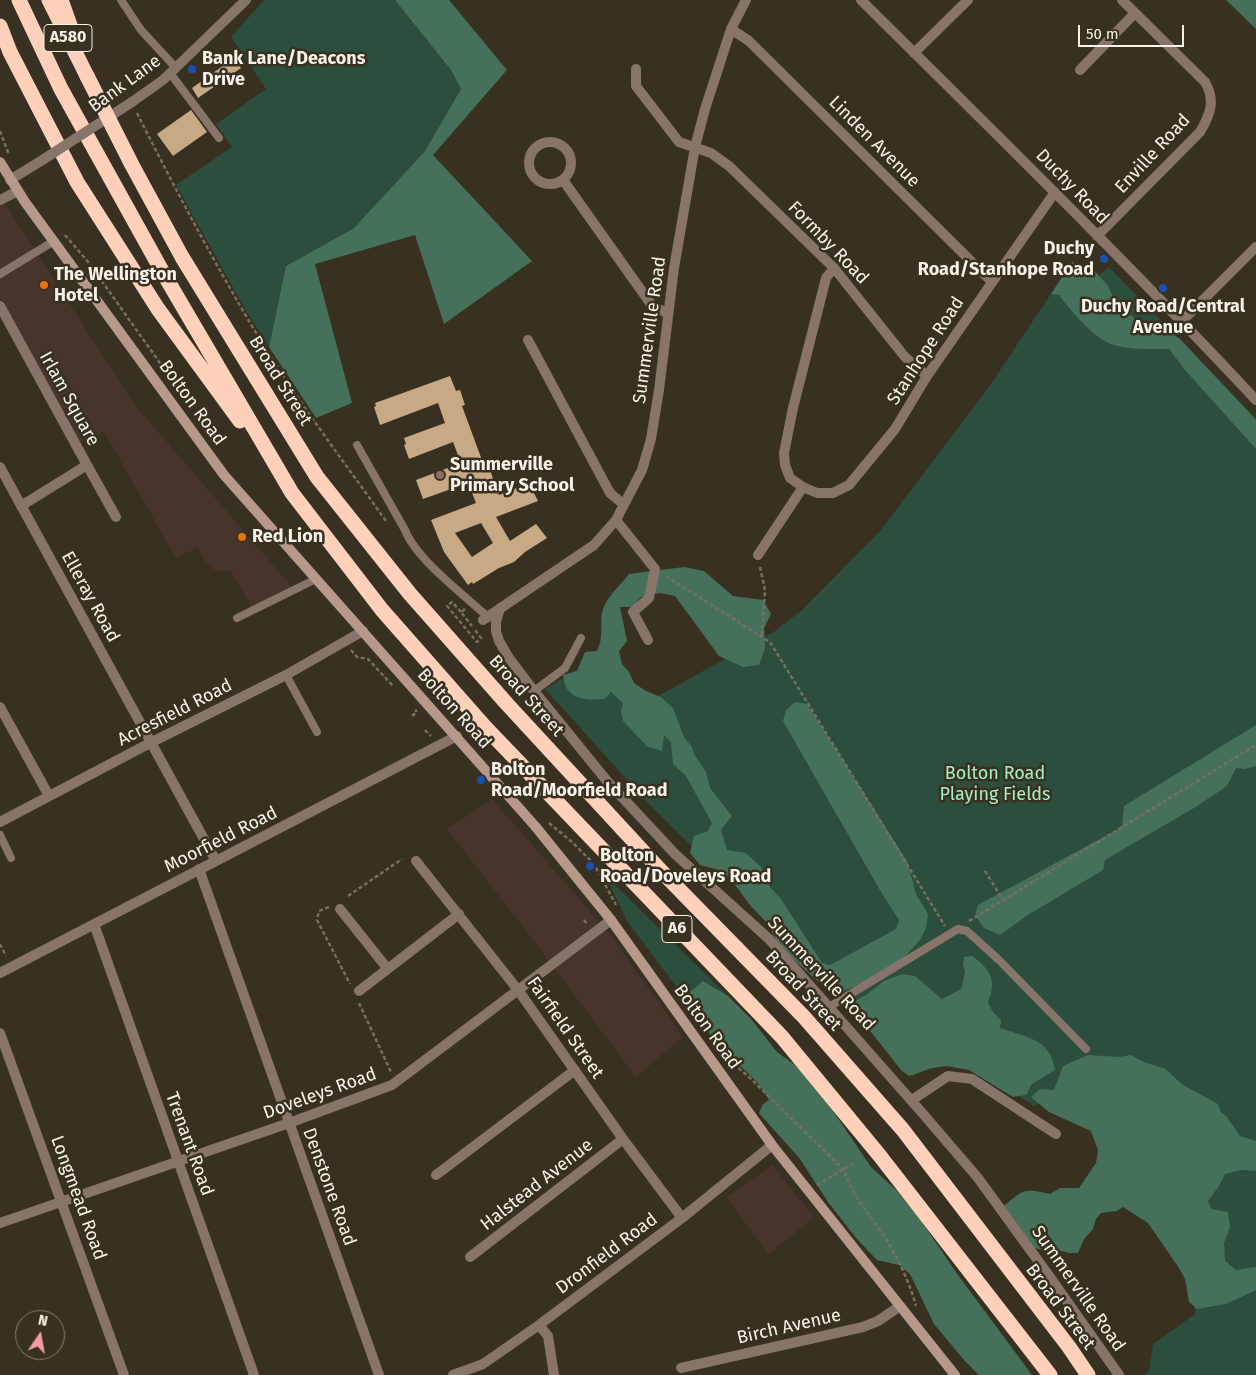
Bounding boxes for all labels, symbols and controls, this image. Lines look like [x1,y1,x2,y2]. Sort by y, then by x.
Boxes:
scale bar [1081,15,1187,47]
road number: A580 [44,24,92,52]
text: 50 m [1086,25,1119,43]
place label: Bank Lane/Deacons Drive [202,48,365,90]
street label: Bank Lane [85,51,165,117]
marker: Bank Lane/Deacons Drive [186,63,198,75]
street label: Linden Avenue [824,92,924,192]
street label: Enville Road [1111,110,1195,198]
street label: Duchy Road [1031,145,1113,229]
street label: Formby Road [783,197,873,289]
place label: Duchy Road/Stanhope Road [918,238,1094,280]
marker: Duchy Road/Stanhope Road [1098,253,1110,265]
street label: Summerville Road [629,255,671,405]
place label: The Wellington Hotel [54,264,177,306]
marker: The Wellington Hotel [38,279,50,291]
marker: Duchy Road/Central Avenue [1157,282,1169,294]
street label: Stanhope Road [883,293,969,409]
place label: Duchy Road/Central Avenue [1081,296,1245,338]
street label: Broad Street [244,332,316,430]
street label: Irlam Square [34,348,104,450]
street label: Bolton Road [154,356,230,450]
place label: Summerville Primary School [450,454,574,496]
marker: Summerville Primary School [434,469,446,481]
place label: Red Lion [252,526,323,548]
marker: Red Lion [236,531,248,543]
street label: Elleray Road [56,548,124,646]
street label: Broad Street [484,651,568,741]
street label: Bolton Road [412,665,496,753]
street label: Acresfield Road [114,675,236,751]
place label: Bolton Road/Moorfield Road [491,759,667,802]
park label: Bolton Road Playing Fields [939,763,1051,806]
marker: Bolton Road/Moorfield Road [475,774,487,786]
street label: Moorfield Road [161,802,281,878]
place label: Bolton Road/Doveleys Road [600,845,771,888]
marker: Bolton Road/Doveleys Road [584,860,596,872]
street label: Summerville Road [763,912,879,1036]
road number: A6 [662,916,692,942]
street label: Broad Street [760,946,846,1036]
street label: Fairfield Street [522,973,608,1083]
street label: Bolton Road [669,980,745,1074]
street label: Doveleys Road [260,1064,380,1124]
street label: Trenant Road [160,1089,218,1199]
street label: Denstone Road [298,1125,360,1249]
street label: Longmead Road [45,1133,111,1263]
street label: Halstead Avenue [477,1134,597,1236]
street label: Dronfield Road [552,1209,662,1299]
street label: Summerville Road [1027,1222,1129,1356]
street label: Broad Street [1021,1260,1099,1354]
street label: Birch Avenue [735,1305,843,1349]
north arrow [15,1310,65,1360]
text: N [37,1312,49,1330]

